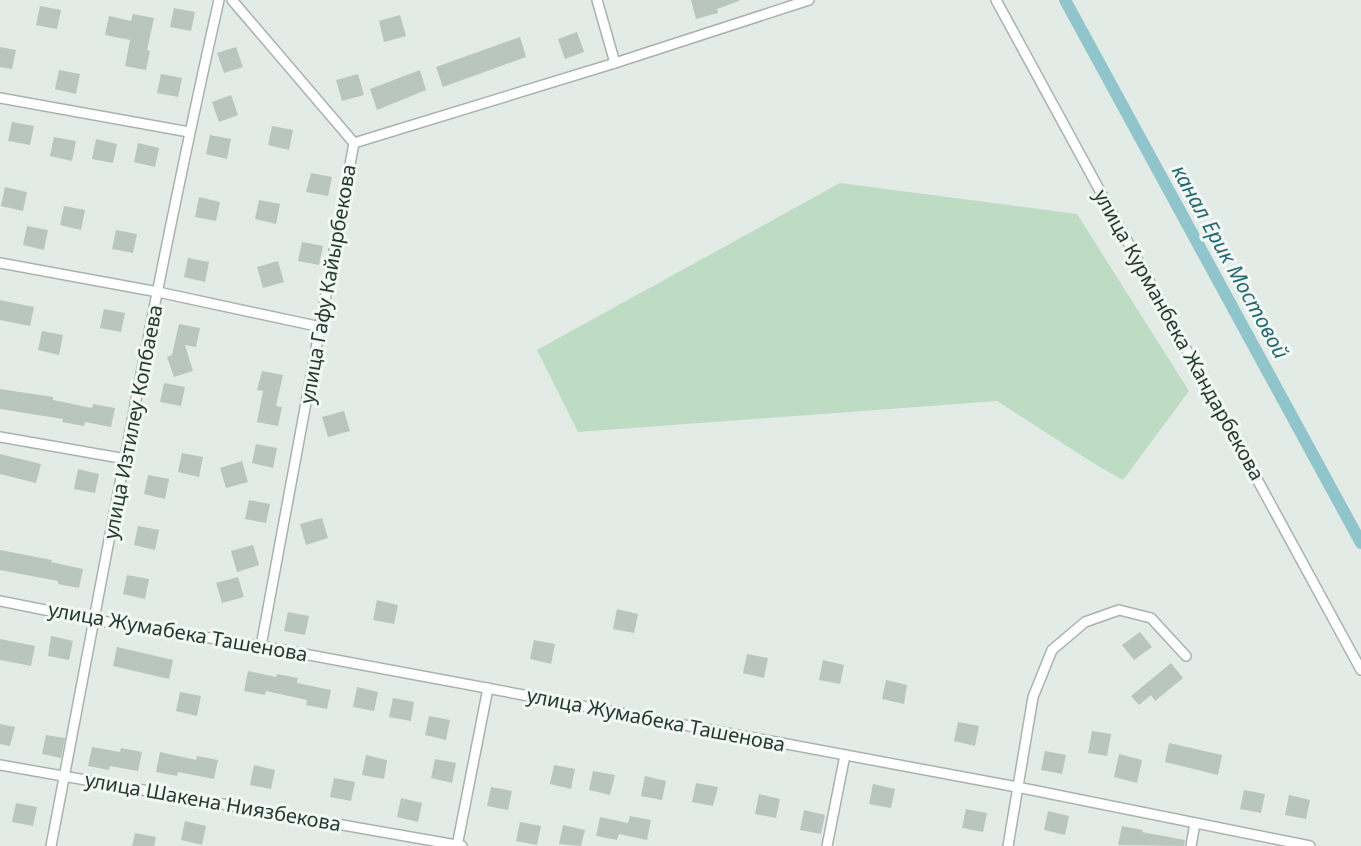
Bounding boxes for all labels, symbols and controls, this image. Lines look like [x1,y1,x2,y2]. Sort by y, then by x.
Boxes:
water label: канал Ерик Мостовой [1166,160,1296,363]
street label: улица Гафу Кайырбекова [293,162,362,406]
street label: улица Курманбека Жандарбекова [1088,184,1271,485]
street label: улица Изтилеу Копбаева [97,302,169,542]
street label: улица Жумабека Ташенова [46,595,310,668]
street label: улица Жумабека Ташенова [524,681,788,758]
street label: улица Шакена Ниязбекова [83,766,343,837]

